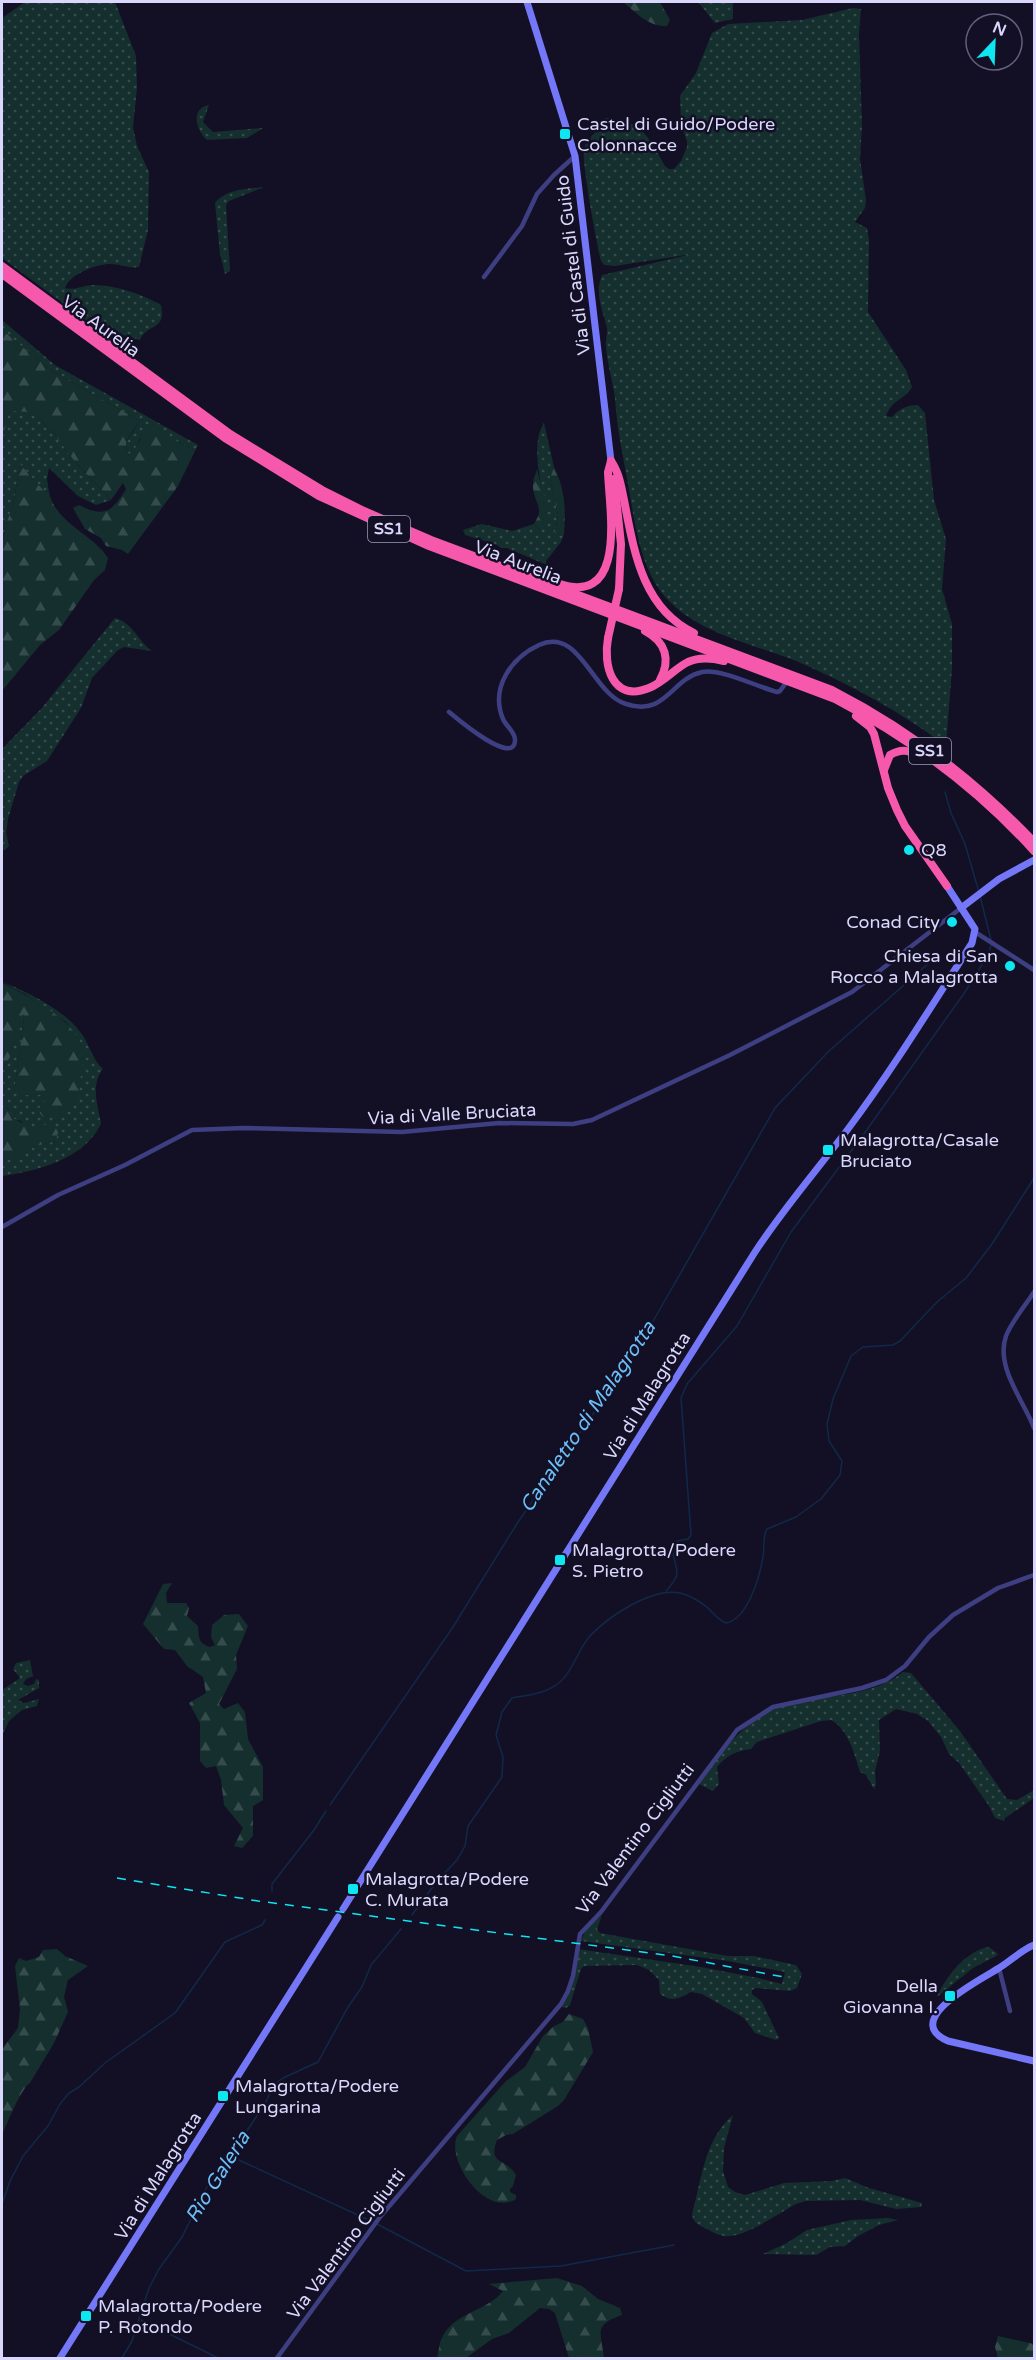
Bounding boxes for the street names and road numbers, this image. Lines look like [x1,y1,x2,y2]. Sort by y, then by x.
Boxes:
street label: Via di Castel di Guido [551,174,595,356]
street label: Via Aurelia [57,290,145,362]
road number: SS1 [368,516,410,542]
street label: Via Aurelia [471,535,565,589]
road number: SS1 [909,738,951,764]
street label: Via di Valle Bruciata [367,1099,537,1129]
street label: Via di Malagrotta [599,1328,695,1464]
street label: Via Valentino Cigliutti [571,1759,699,1919]
street label: Via di Malagrotta [110,2108,206,2244]
street label: Via Valentino Cigliutti [282,2164,410,2324]

